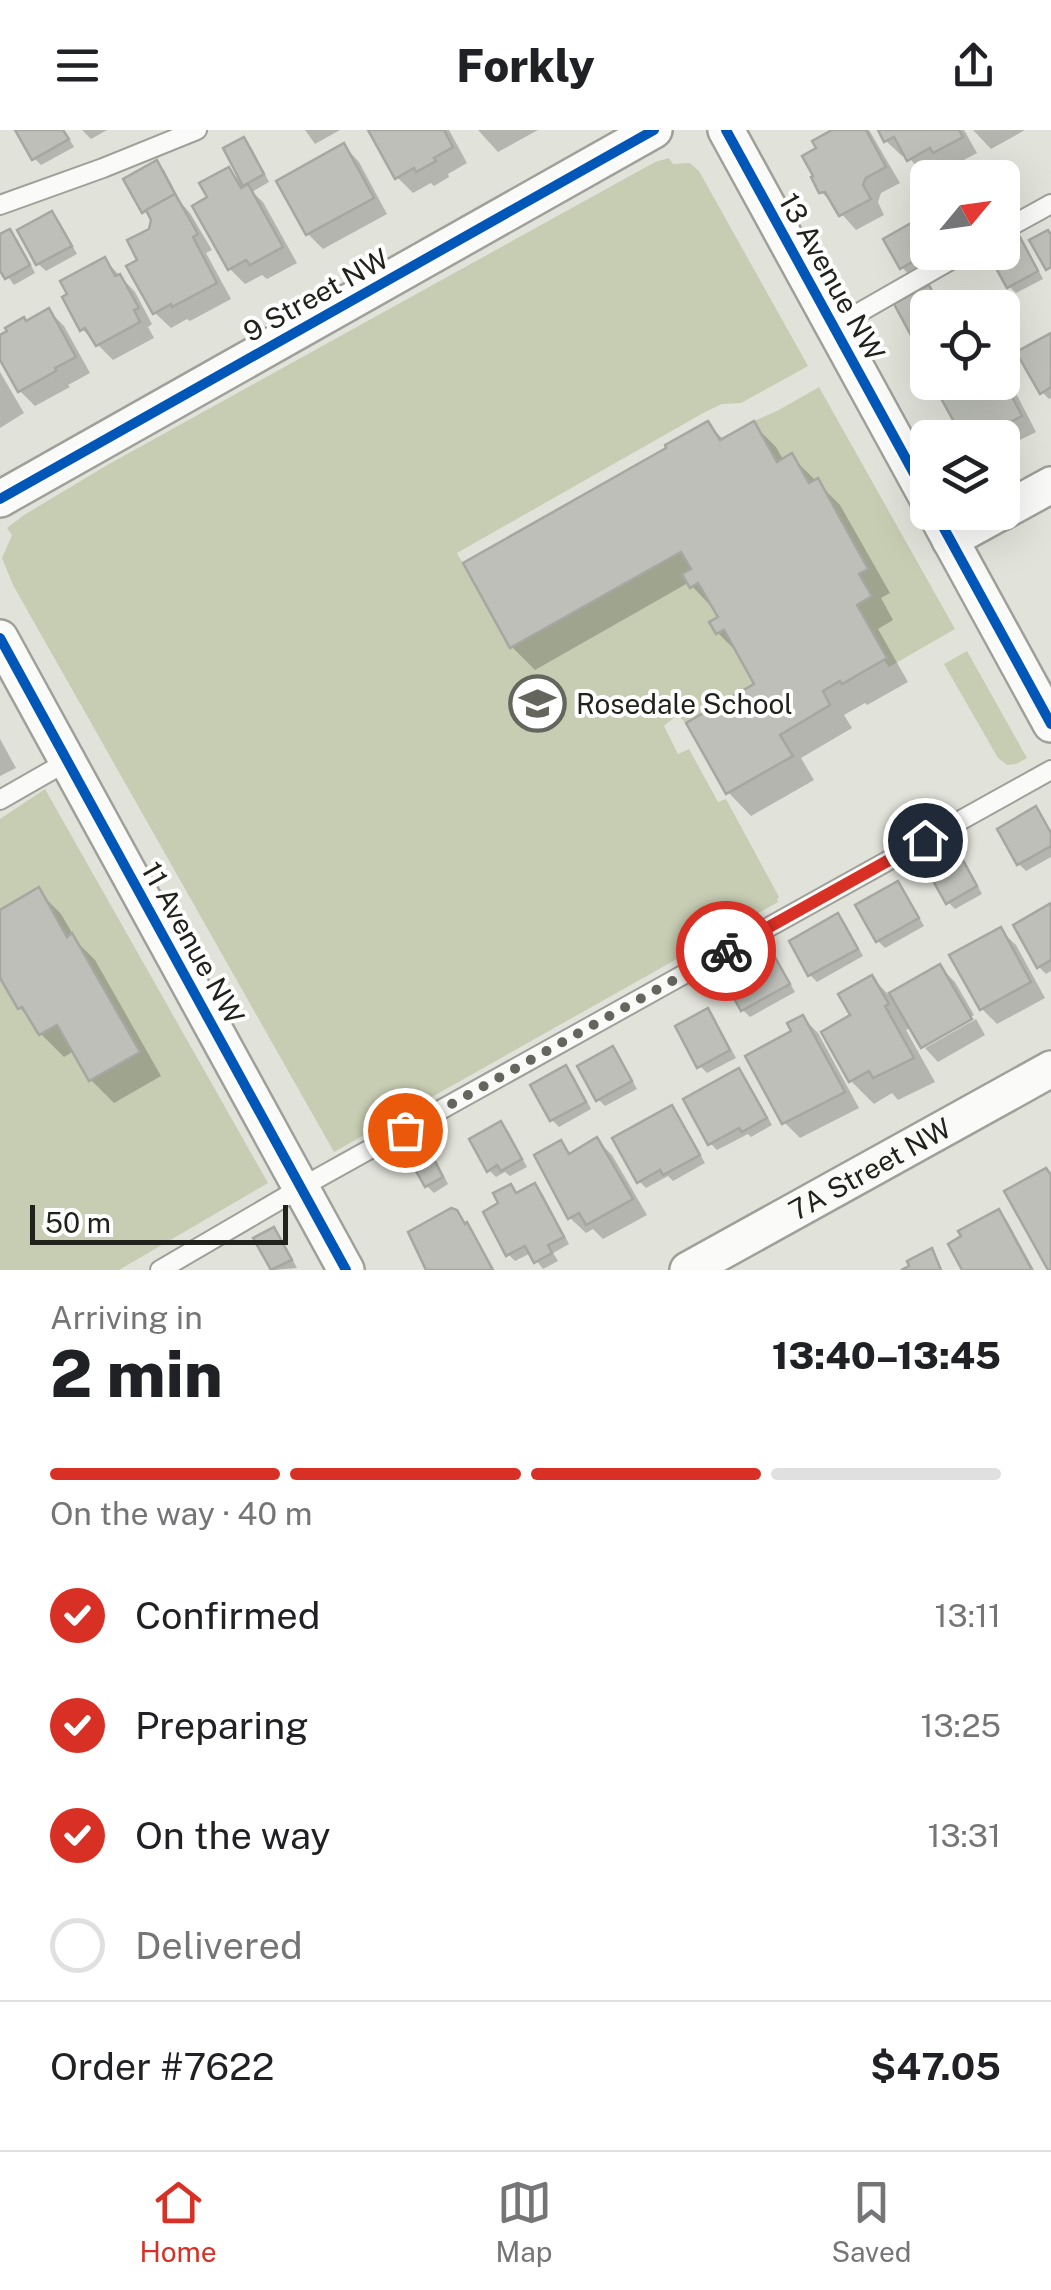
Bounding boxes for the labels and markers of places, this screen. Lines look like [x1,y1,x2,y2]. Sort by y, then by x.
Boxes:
school or university icon: Rosedale School [507,674,567,734]
place label: Rosedale School [576,687,793,720]
pin [883,798,968,883]
pin [363,1088,448,1173]

